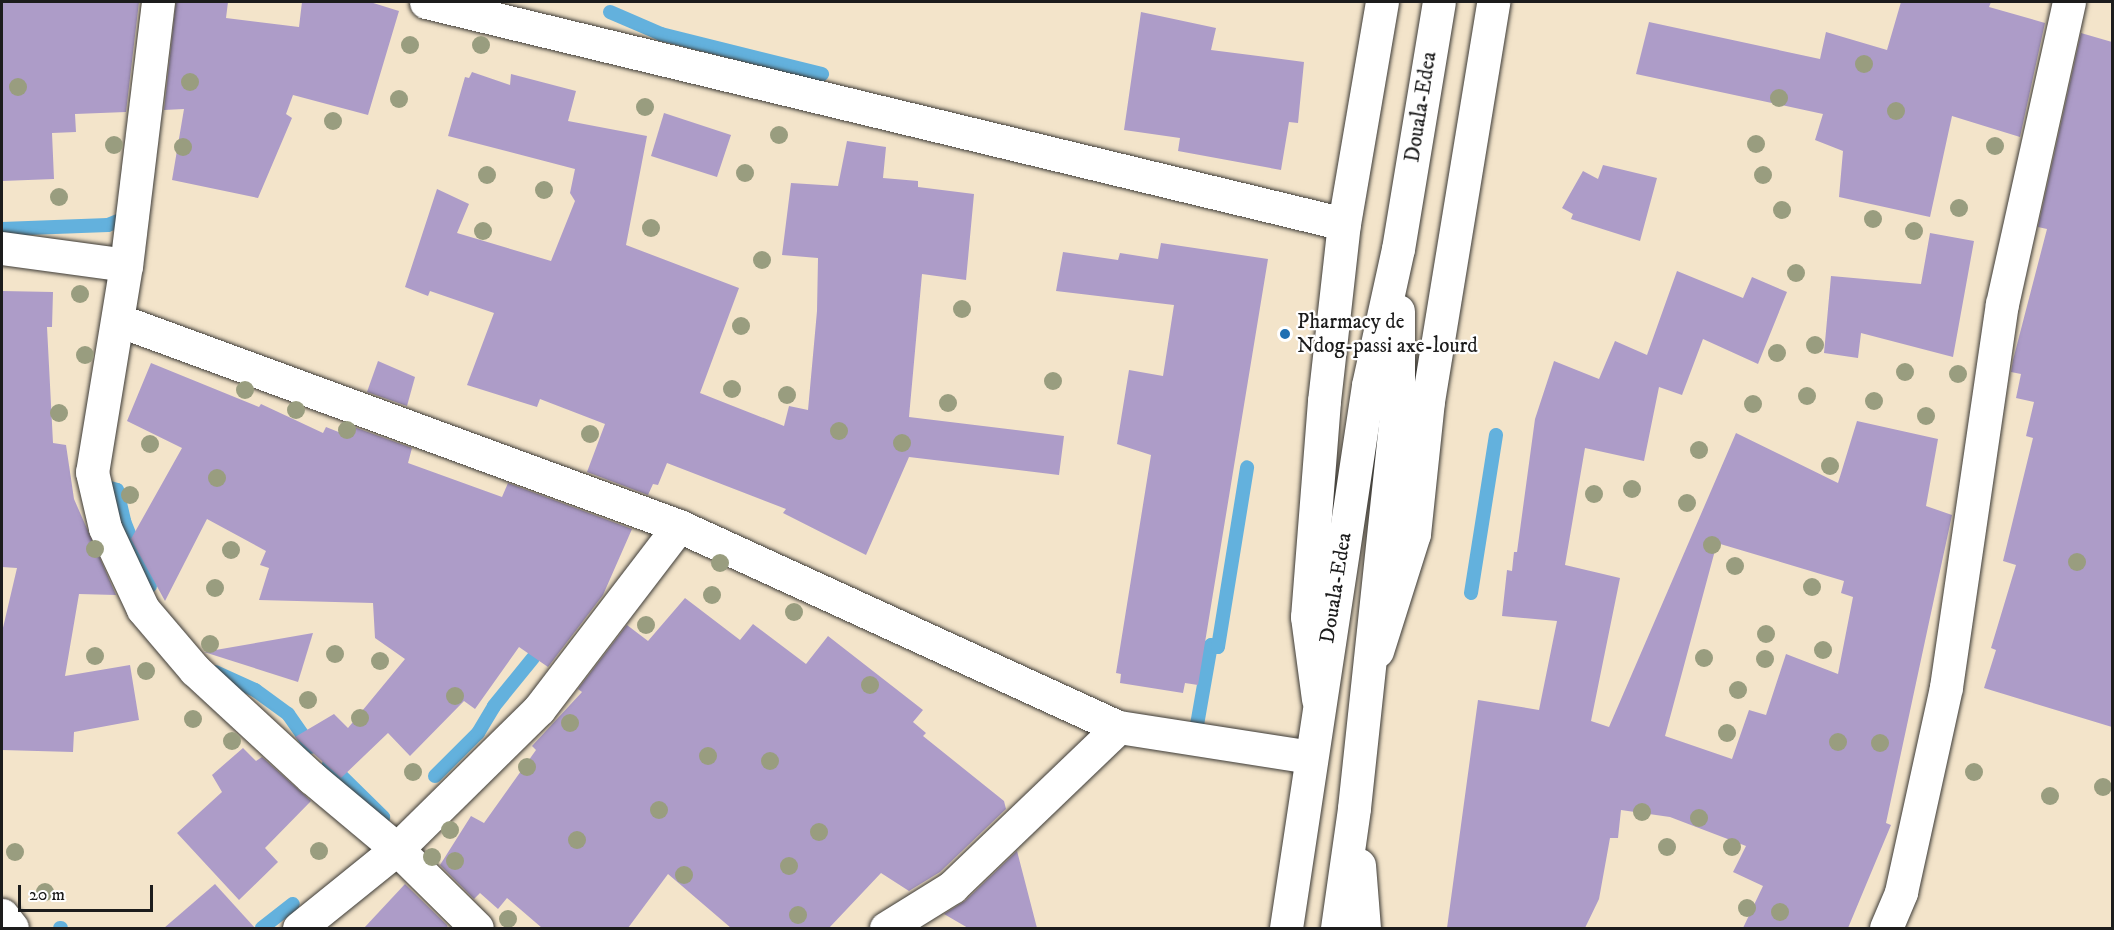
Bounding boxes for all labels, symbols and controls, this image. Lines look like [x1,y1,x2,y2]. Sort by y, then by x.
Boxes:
street label: Douala-Edea [1400,50,1442,164]
place label: Pharmacy de Ndog-passi axe-lourd [1297,309,1478,359]
marker: Pharmacy de Ndog-passi axe-lourd [1278,327,1292,341]
street label: Douala-Edea [1315,531,1357,645]
scale bar [21,873,156,911]
text: 20 m [29,884,65,906]

